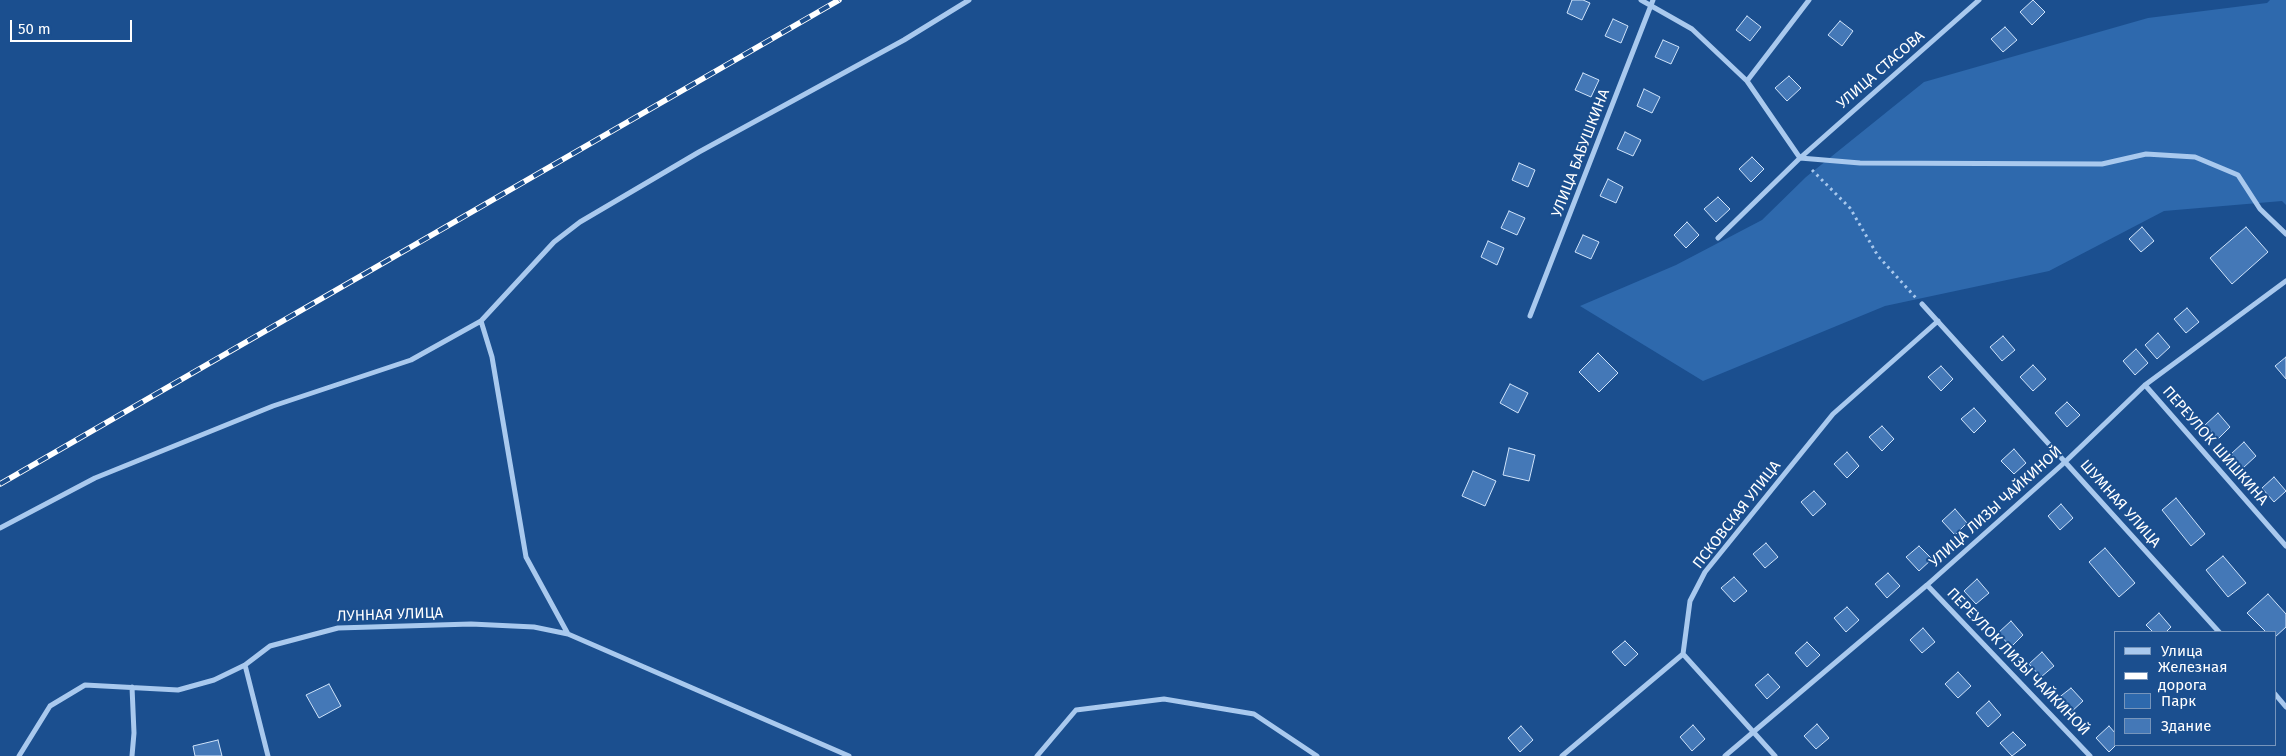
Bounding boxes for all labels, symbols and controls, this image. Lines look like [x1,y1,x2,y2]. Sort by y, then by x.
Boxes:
scale bar [12,10,135,42]
text: 50 m [18,20,51,38]
street label: УЛИЦА СТАСОВА [1833,27,1929,113]
street label: УЛИЦА БАБУШКИНА [1548,86,1614,220]
street label: ПЕРЕУЛОК ШИШКИНА [2158,383,2272,509]
street label: УЛИЦА ЛИЗЫ ЧАЙКИНОЙ [1926,443,2066,571]
street label: ШУМНАЯ УЛИЦА [2076,456,2164,552]
street label: ПСКОВСКАЯ УЛИЦА [1689,457,1785,573]
street label: ПЕРЕУЛОК ЛИЗЫ ЧАЙКИНОЙ [1943,585,2093,739]
street label: ЛУННАЯ УЛИЦА [336,604,444,626]
legend [2114,631,2276,746]
text: Улица [2161,642,2203,660]
text: Железная дорога [2158,658,2227,694]
text: Парк [2161,692,2196,710]
text: Здание [2161,717,2211,735]

